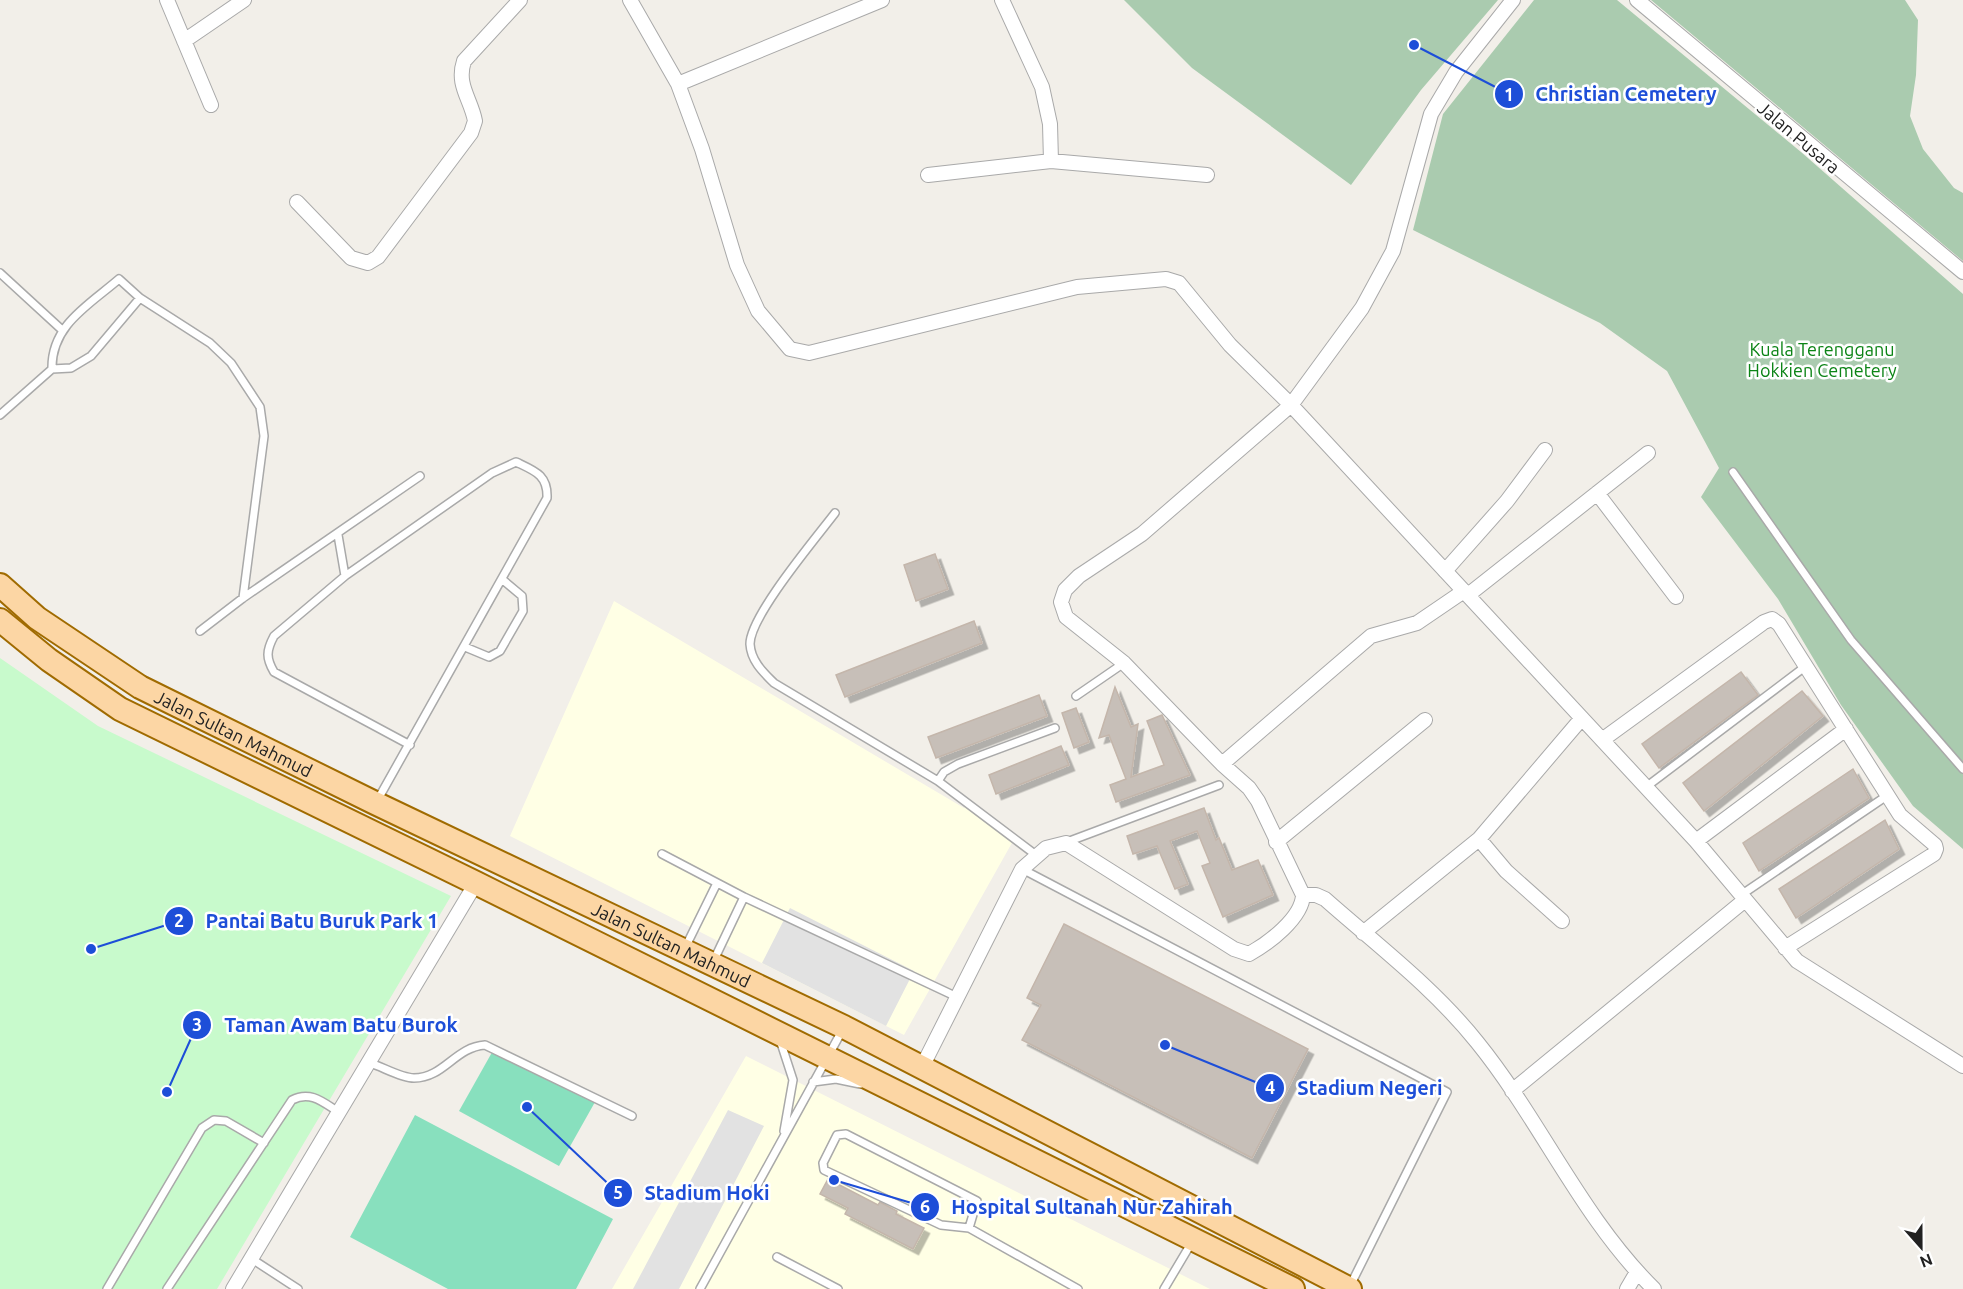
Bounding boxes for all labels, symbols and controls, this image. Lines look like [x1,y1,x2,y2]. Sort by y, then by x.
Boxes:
callout: Christian Cemetery [1494,75,1729,113]
text: Christian Cemetery [1535,82,1717,105]
text: 1 [1504,84,1514,104]
street label: Jalan Pusara [1754,97,1844,177]
park label: Kuala Terengganu Hokkien Cemetery [1747,339,1897,380]
street label: Jalan Sultan Mahmud [152,686,316,781]
street label: Jalan Sultan Mahmud [589,898,754,991]
callout: Pantai Batu Buruk Park 1 [164,902,451,940]
text: Pantai Batu Buruk Park 1 [206,909,439,932]
text: 2 [174,910,184,930]
callout: Taman Awam Batu Burok [182,1006,470,1044]
text: Taman Awam Batu Burok [224,1013,458,1036]
text: 3 [192,1014,202,1034]
callout: Stadium Negeri [1255,1069,1455,1107]
text: Stadium Negeri [1297,1076,1443,1099]
text: 4 [1265,1077,1275,1097]
callout: Stadium Hoki [603,1174,782,1212]
text: Stadium Hoki [644,1181,770,1204]
text: 5 [613,1182,623,1202]
callout: Hospital Sultanah Nur Zahirah [910,1188,1245,1226]
text: Hospital Sultanah Nur Zahirah [951,1195,1233,1218]
text: 6 [920,1196,930,1216]
north arrow [1891,1217,1951,1277]
text: N [1918,1250,1935,1272]

